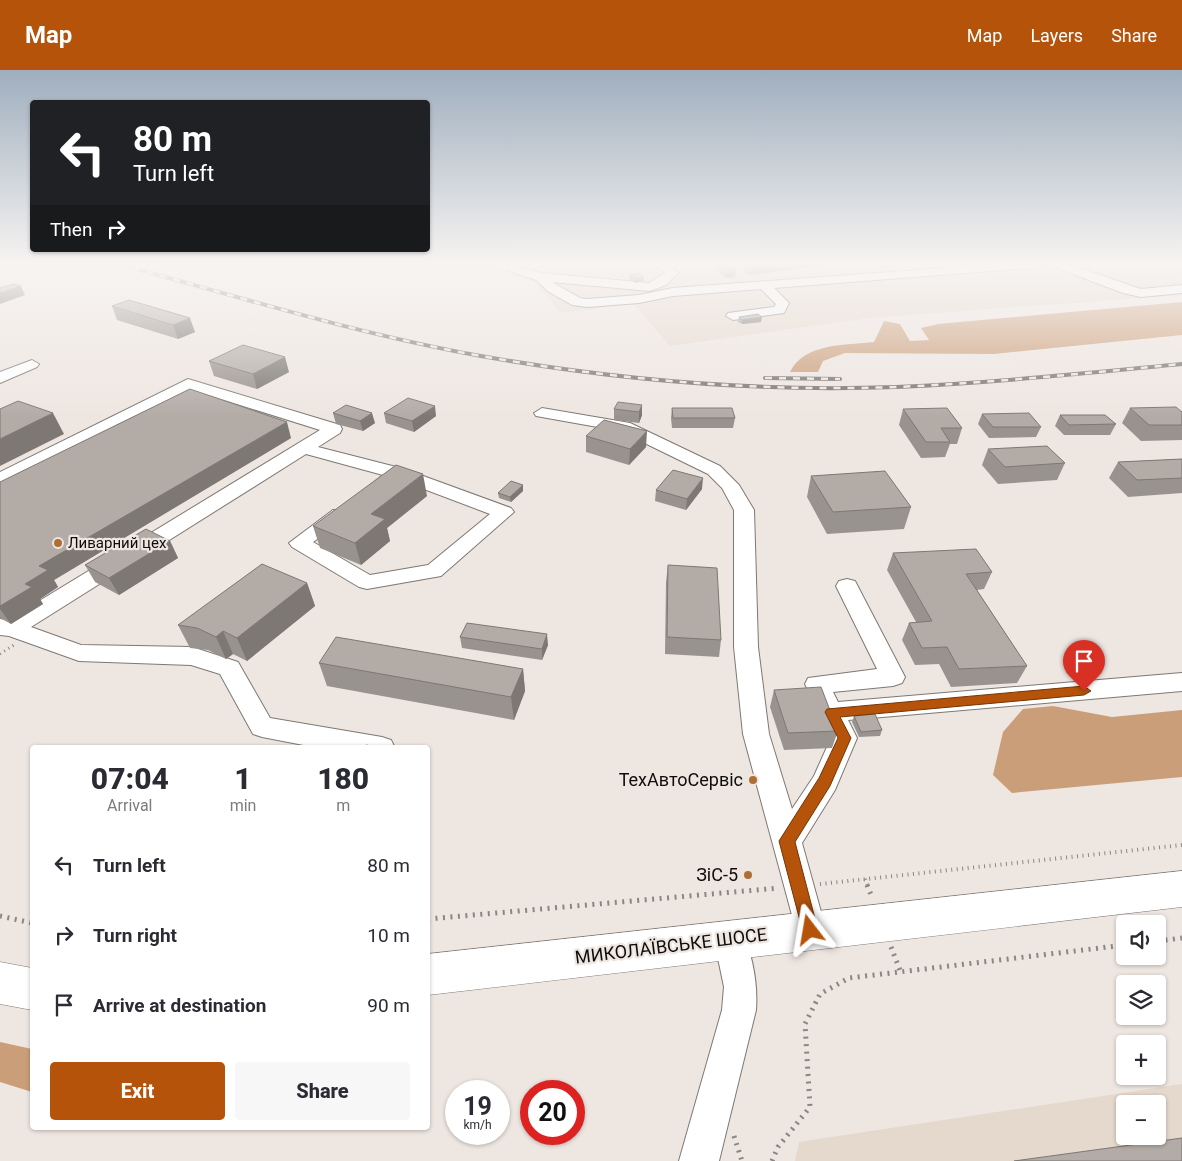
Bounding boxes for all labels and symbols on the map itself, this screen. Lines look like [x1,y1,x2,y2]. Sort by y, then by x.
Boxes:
place label: Ливарний цех [68,534,167,552]
marker: Ливарний цех [52,537,64,549]
pin [1063,640,1105,691]
place label: ТехАвтоСервіс [619,769,743,790]
marker: ТехАвтоСервіс [747,774,759,786]
place label: ЗіС-5 [696,864,738,885]
marker: ЗіС-5 [742,869,754,881]
position arrow [783,903,835,955]
street label: МИКОЛАЇВСЬКЕ ШОСЕ [574,923,768,968]
speed limit sign: 20 [520,1080,585,1145]

